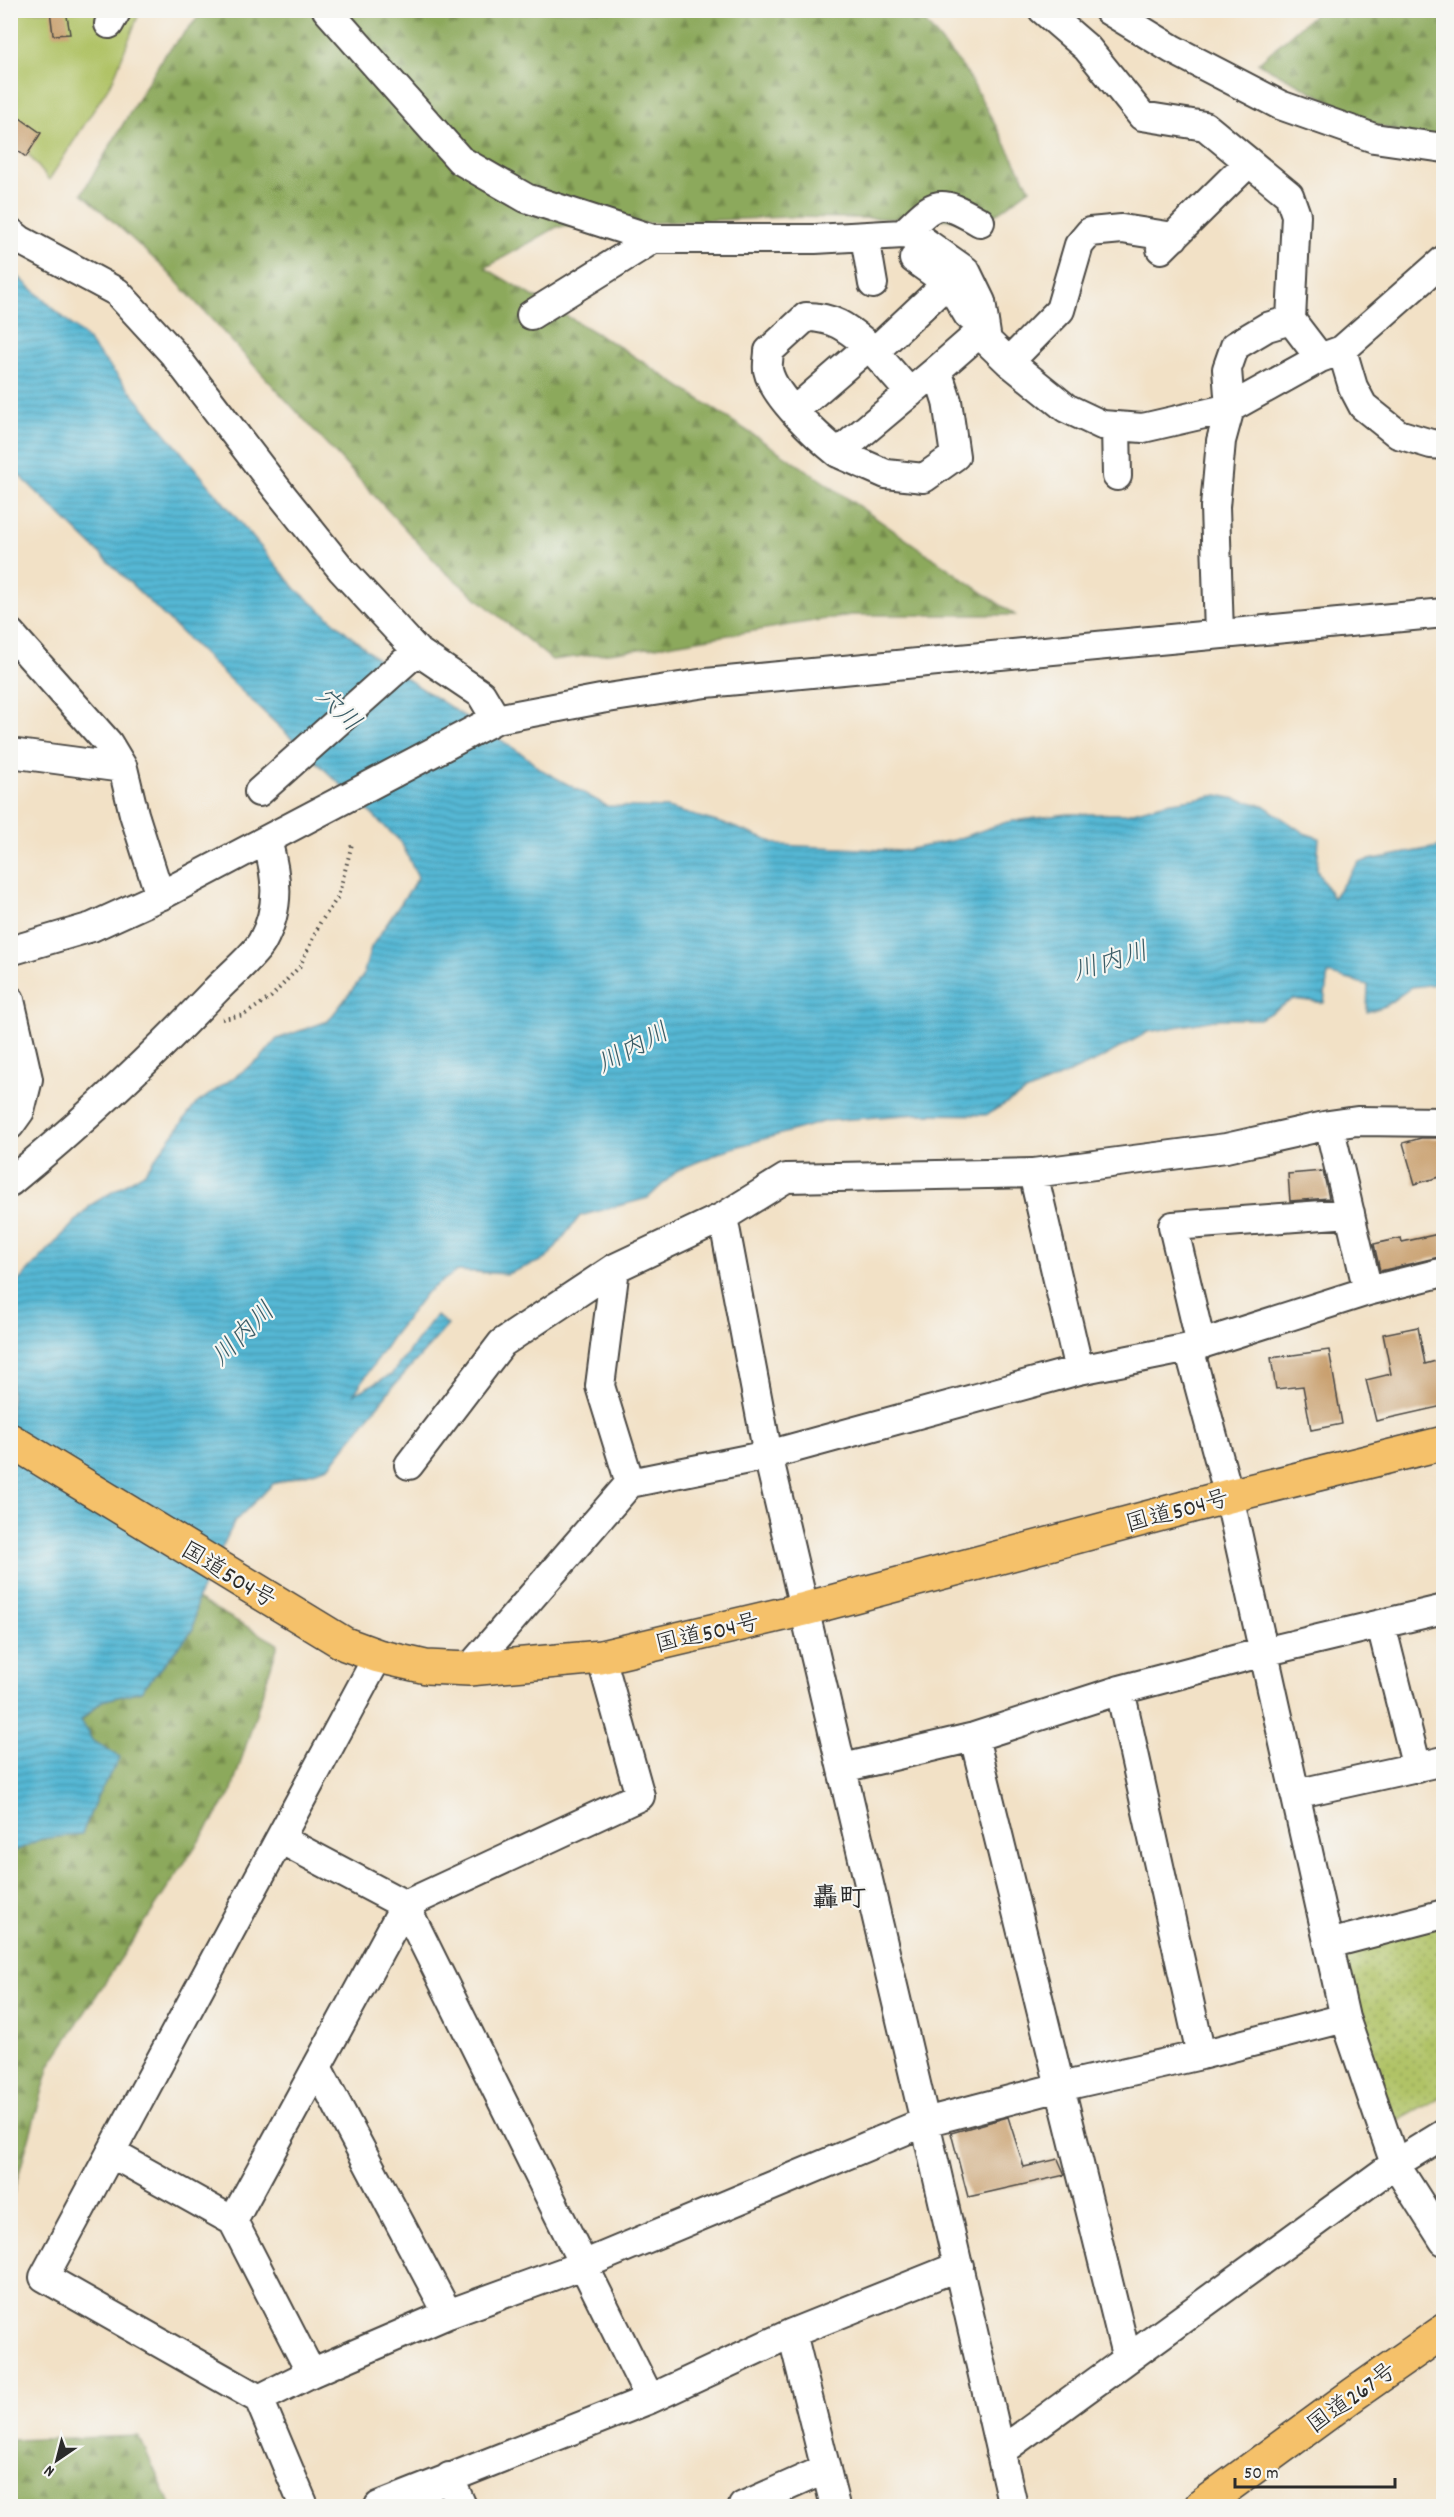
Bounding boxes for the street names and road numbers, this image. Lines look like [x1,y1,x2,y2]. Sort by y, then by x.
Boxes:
street label: 国道504号 [1122,1483,1233,1543]
street label: 国道504号 [173,1535,282,1618]
street label: 国道504号 [652,1606,763,1663]
street label: 国道267号 [1301,2355,1405,2444]

